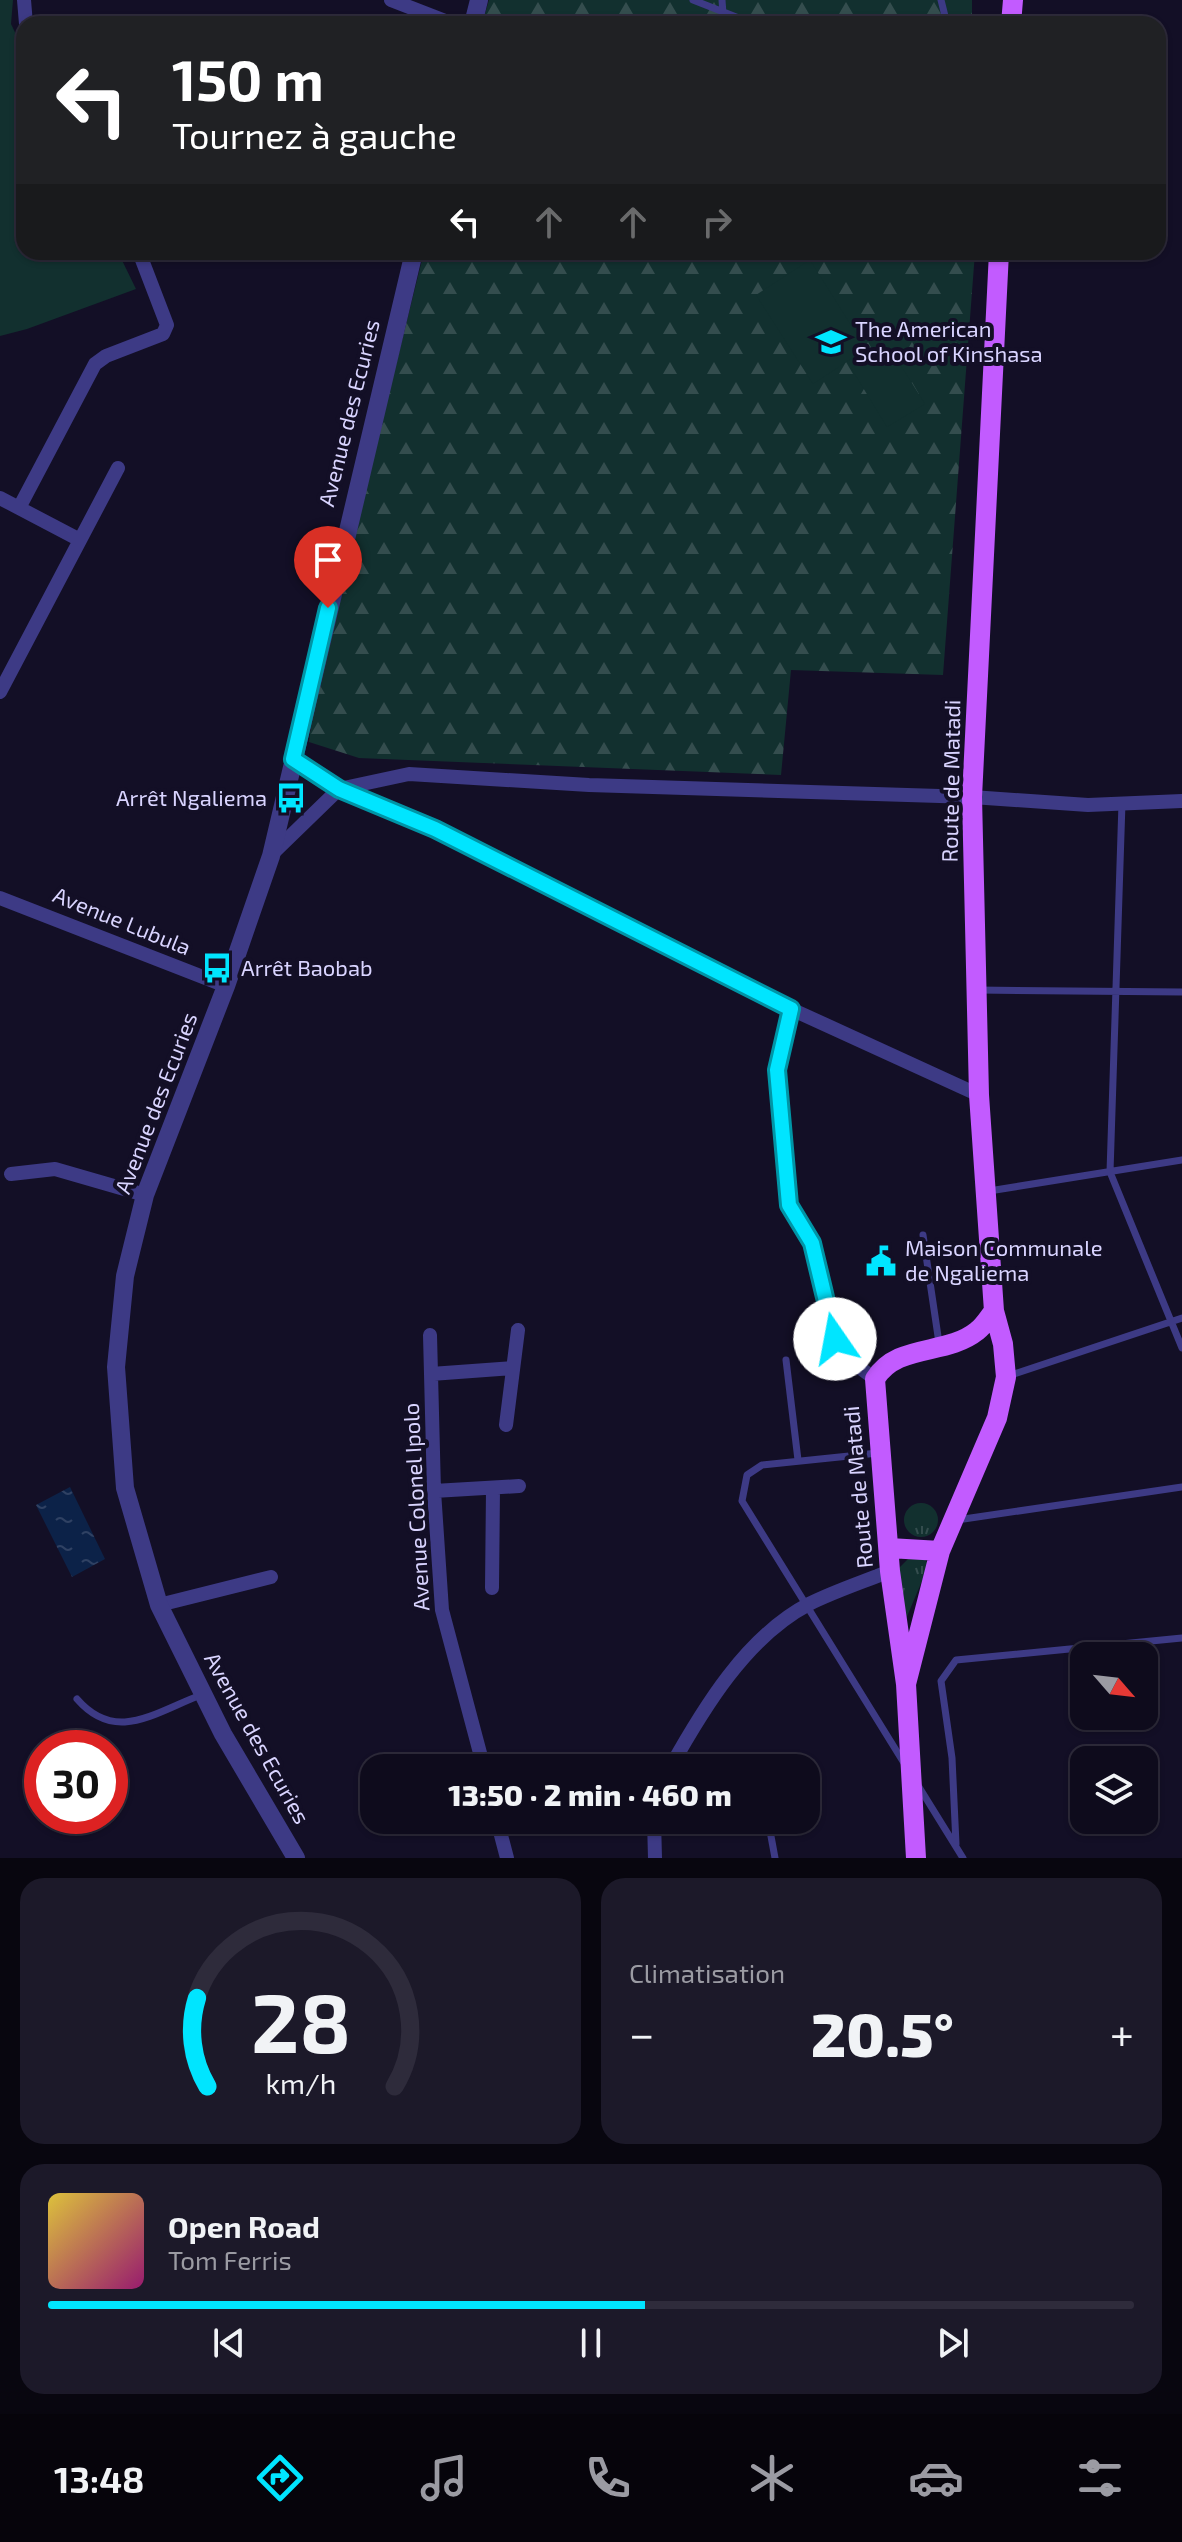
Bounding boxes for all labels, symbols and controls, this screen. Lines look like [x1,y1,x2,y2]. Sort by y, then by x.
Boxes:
text: 150 m [172,45,324,112]
icon: left [40,48,144,152]
text: Tournez à gauche [172,113,457,156]
icon: left [443,200,487,244]
icon: ahead [527,200,571,244]
icon: ahead [611,200,655,244]
icon: right [695,200,739,244]
place label: The American School of Kinshasa [855,315,1043,366]
street label: Avenue des Ecuries [312,316,384,509]
school or university icon: The American School of Kinshasa [814,325,848,359]
pin [294,526,362,608]
icon: arrive [306,538,350,582]
street label: Route de Matadi [936,699,964,863]
bus stop icon: Arrêt Ngaliema [274,781,308,815]
place label: Arrêt Ngaliema [116,784,267,810]
street label: Avenue Lubula [50,881,195,960]
bus stop icon: Arrêt Baobab [200,951,234,985]
place label: Arrêt Baobab [241,954,373,980]
street label: Avenue des Ecuries [109,1008,202,1197]
place label: Maison Communale de Ngaliema [905,1234,1103,1285]
public building icon: Maison Communale de Ngaliema [864,1244,898,1278]
position arrow [793,1297,877,1381]
street label: Avenue Colonel Ipolo [397,1402,433,1612]
street label: Route de Matadi [837,1405,877,1569]
north arrow [1070,1642,1158,1730]
map controls [1070,1642,1158,1834]
street label: Avenue des Ecuries [200,1647,316,1828]
speed limit sign: 30 [24,1730,128,1834]
button: layers [1070,1746,1158,1834]
text: 13:50 · 2 min · 460 m [448,1776,732,1812]
text: Climatisation [629,1957,785,1988]
text: 28 [250,1970,351,2070]
text: 20.5° [811,1997,954,2069]
text: − [629,2006,655,2059]
text: + [1110,2006,1134,2059]
text: km/h [265,2065,336,2100]
text: Open Road [168,2208,320,2244]
text: Tom Ferris [168,2244,292,2275]
icon: previous [207,2321,251,2365]
icon: pause [569,2321,613,2365]
icon: next [931,2321,975,2365]
icon: directions [252,2450,308,2506]
icon: music [416,2450,472,2506]
icon: phone [580,2450,636,2506]
icon: climate [744,2450,800,2506]
icon: car [908,2450,964,2506]
icon: filters [1072,2450,1128,2506]
text: 13:48 [54,2457,145,2500]

